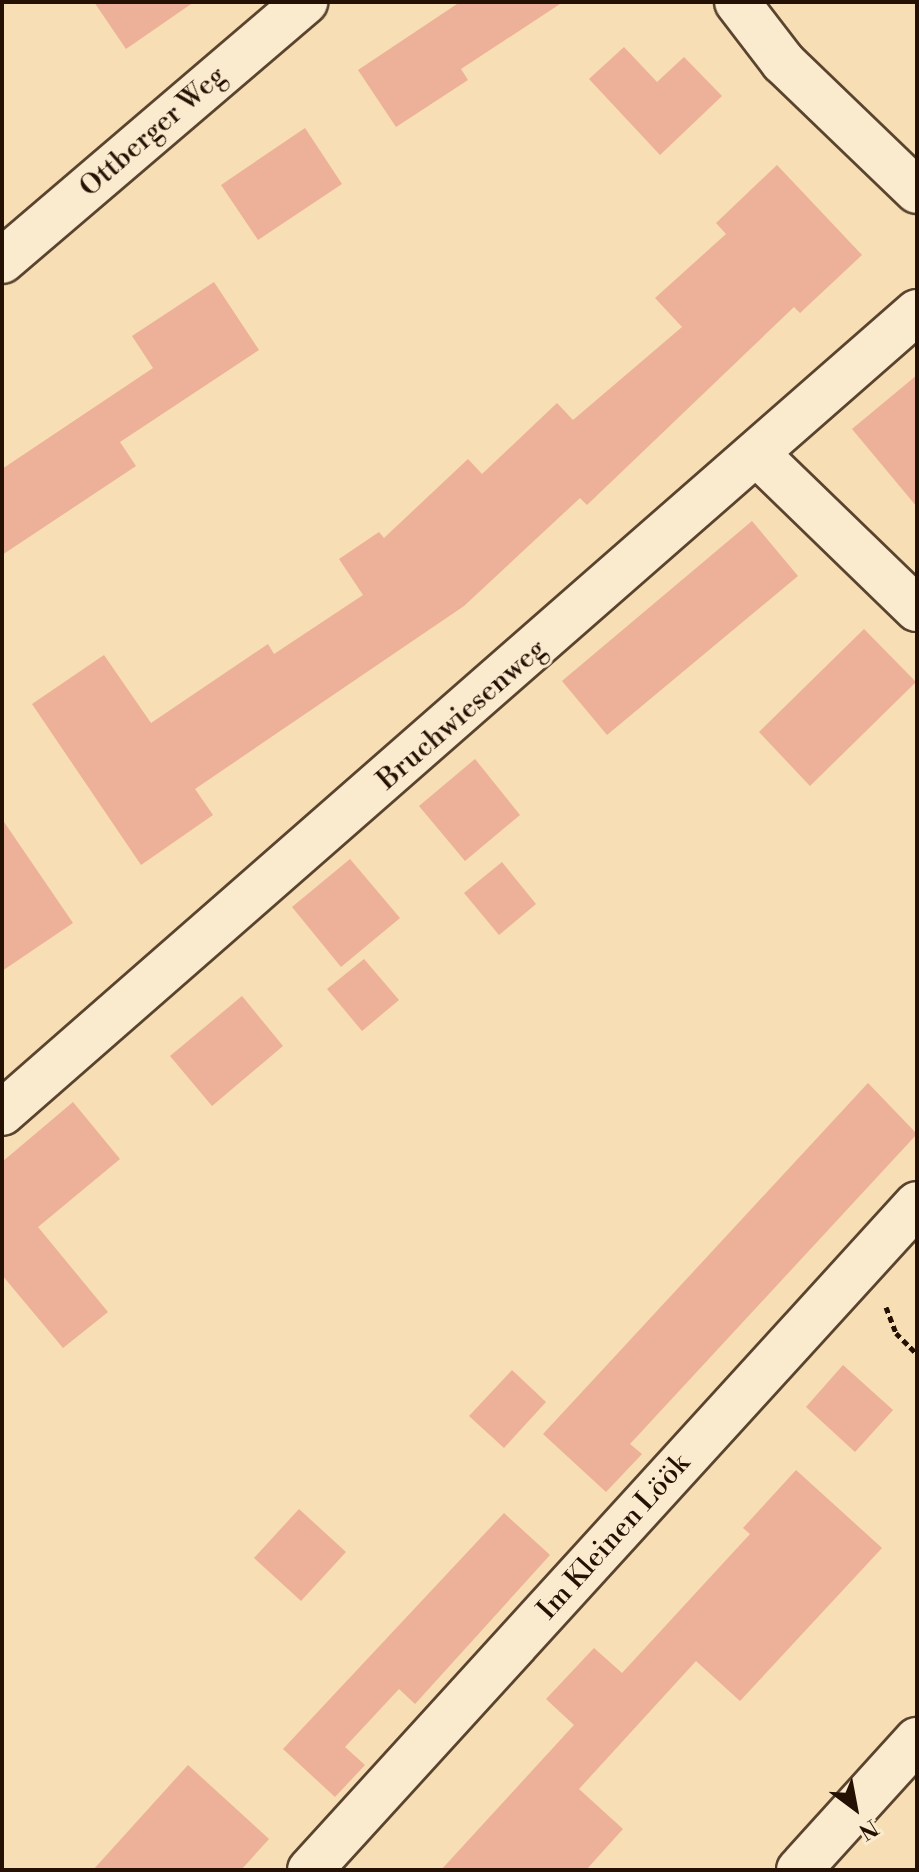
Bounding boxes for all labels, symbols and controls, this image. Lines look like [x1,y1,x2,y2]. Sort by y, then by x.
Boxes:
street label: Ottberger Weg [73,59,233,205]
street label: Bruchwiesenweg [371,633,553,797]
street label: Im Kleinen Löök [531,1447,697,1627]
north arrow [815,1768,895,1848]
text: N [853,1813,883,1845]

